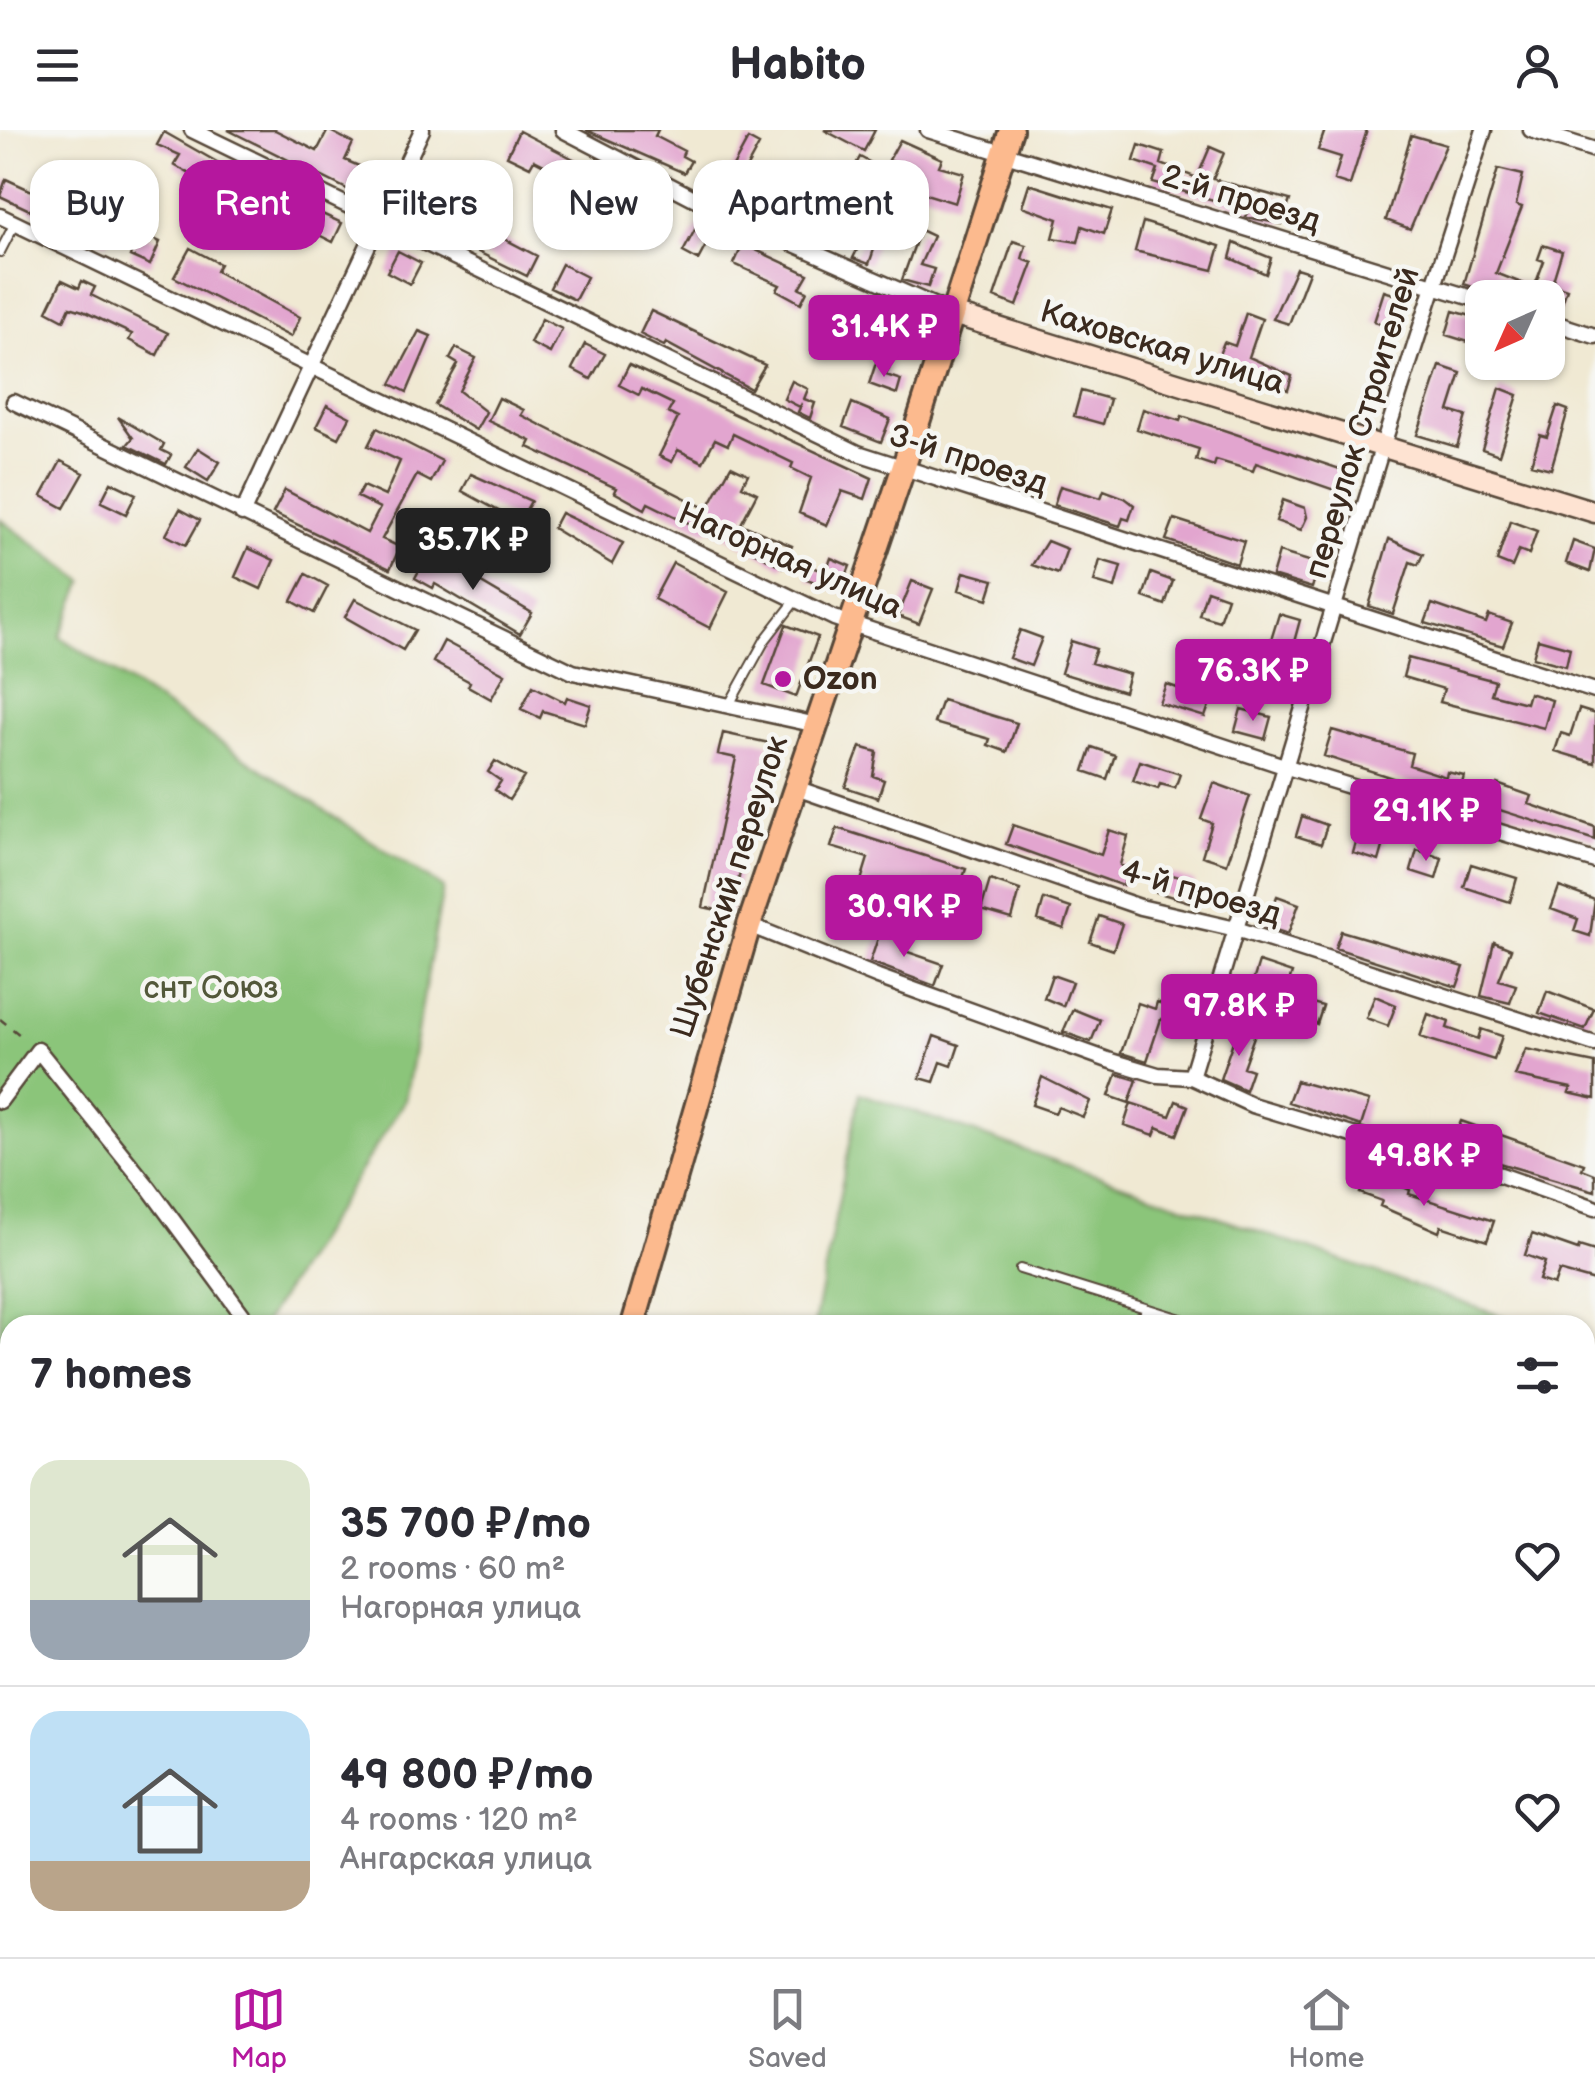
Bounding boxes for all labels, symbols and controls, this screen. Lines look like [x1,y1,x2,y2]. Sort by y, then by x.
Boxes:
icon: menu [30,38,85,93]
text: Habito [729,38,866,93]
icon: person [1510,38,1565,93]
street label: 2-й проезд [1157,156,1325,242]
chip: Buy [30,160,159,250]
chip: Rent [179,160,325,250]
chip: Filters [345,160,513,250]
chip: New [533,160,673,250]
chip: Apartment [693,160,929,250]
street label: переулок Строителей [1297,263,1429,583]
north arrow [1465,280,1565,380]
map controls [1465,280,1565,380]
street label: Каховская улица [1035,292,1289,404]
pin: 31.4K ₽ [792,295,976,380]
text: 31.4K ₽ [830,308,938,347]
street label: 3-й проезд [884,416,1052,504]
street label: Нагорная улица [672,494,908,628]
pin: 35.7K ₽ [381,508,565,593]
text: 35.7K ₽ [418,521,528,560]
pin: 76.3K ₽ [1161,639,1345,724]
text: 76.3K ₽ [1197,652,1309,691]
place label: Ozon [803,660,878,699]
marker: Ozon [772,668,794,690]
street label: Шубенский переулок [663,731,797,1043]
pin: 29.1K ₽ [1334,779,1518,864]
text: 29.1K ₽ [1372,792,1480,831]
street label: 4-й проезд [1117,852,1285,934]
pin: 30.9K ₽ [812,875,996,960]
text: 30.9K ₽ [847,888,961,927]
park label: снт Союз [144,969,278,1008]
pin: 97.8K ₽ [1147,974,1331,1059]
text: 97.8K ₽ [1183,987,1295,1026]
pin: 49.8K ₽ [1332,1124,1516,1209]
text: 49.8K ₽ [1368,1137,1480,1176]
icon: filters [1510,1348,1565,1403]
text: 7 homes [30,1350,192,1401]
text: 35 700 ₽/mo [340,1499,591,1550]
icon: home [110,1500,230,1620]
icon: heart [1510,1533,1565,1588]
text: 2 rooms · 60 m² [340,1550,565,1589]
text: Нагорная улица [340,1589,581,1628]
text: 49 800 ₽/mo [340,1750,593,1801]
icon: home [110,1751,230,1871]
icon: heart [1510,1784,1565,1839]
text: 4 rooms · 120 m² [340,1801,578,1840]
text: Ангарская улица [340,1840,592,1879]
tab: Map [231,1982,287,2075]
tab: Saved [748,1982,827,2075]
tab: Home [1288,1982,1364,2075]

